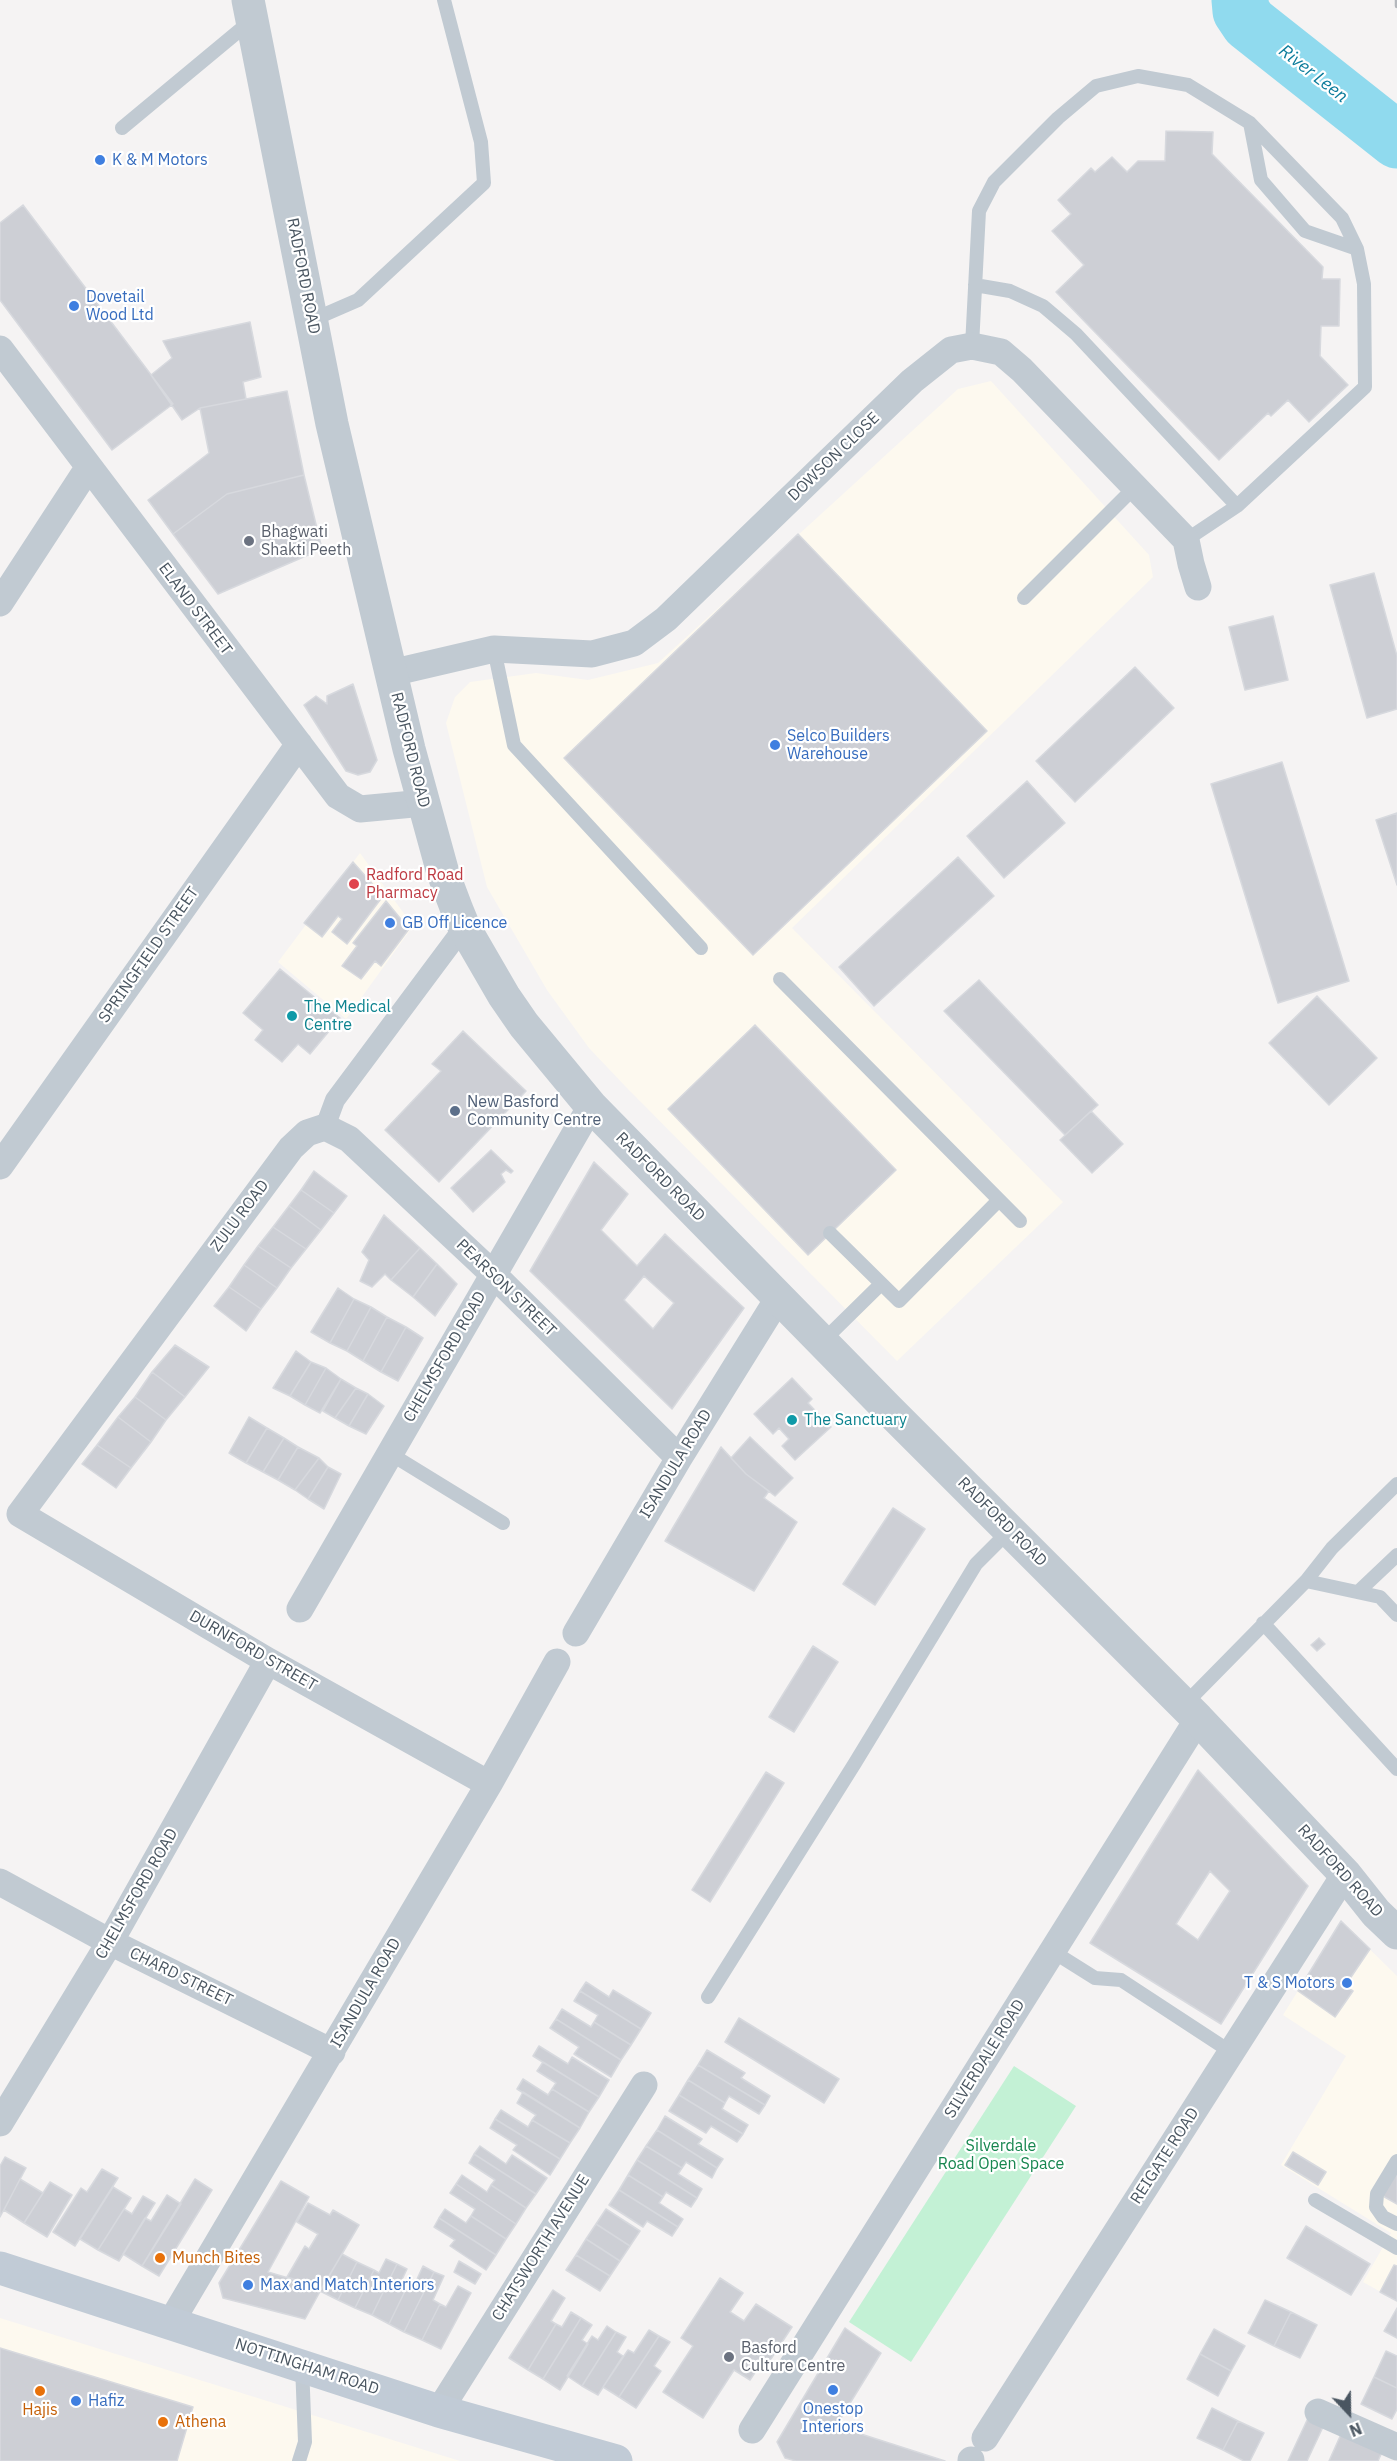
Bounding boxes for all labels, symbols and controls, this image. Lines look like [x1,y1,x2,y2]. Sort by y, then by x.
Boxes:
water label: River Leen [1274,40,1352,108]
place label: K & M Motors [112,150,208,170]
marker: K & M Motors [93,153,107,167]
street label: RADFORD ROAD [282,216,324,336]
place label: Dovetail Wood Ltd [86,287,154,325]
marker: Dovetail Wood Ltd [67,299,81,313]
street label: DOWSON CLOSE [784,409,884,505]
place label: Bhagwati Shakti Peeth [261,522,351,560]
marker: Bhagwati Shakti Peeth [242,534,256,548]
street label: ELAND STREET [154,559,236,659]
street label: RADFORD ROAD [386,690,434,810]
place label: Selco Builders Warehouse [787,726,890,764]
marker: Selco Builders Warehouse [768,738,782,752]
place label: Radford Road Pharmacy [366,865,464,903]
marker: Radford Road Pharmacy [347,877,361,891]
street label: SPRINGFIELD STREET [95,883,203,1027]
place label: GB Off Licence [402,913,507,933]
marker: GB Off Licence [383,916,397,930]
place label: The Medical Centre [304,997,391,1035]
marker: The Medical Centre [285,1009,299,1023]
place label: New Basford Community Centre [467,1092,601,1130]
marker: New Basford Community Centre [448,1104,462,1118]
street label: RADFORD ROAD [611,1128,709,1226]
street label: ZULU ROAD [207,1176,273,1256]
street label: PEARSON STREET [452,1235,560,1341]
street label: CHELMSFORD ROAD [400,1288,490,1426]
street label: ISANDULA ROAD [636,1406,716,1522]
place label: The Sanctuary [804,1410,907,1430]
marker: The Sanctuary [785,1413,799,1427]
street label: RADFORD ROAD [953,1473,1051,1571]
street label: DURNFORD STREET [186,1607,320,1695]
street label: RADFORD ROAD [1293,1821,1387,1921]
street label: CHELMSFORD ROAD [92,1825,182,1963]
street label: ISANDULA ROAD [327,1935,405,2051]
street label: CHARD STREET [126,1944,236,2010]
place label: T & S Motors [1244,1973,1335,1993]
marker: T & S Motors [1340,1976,1354,1990]
street label: SILVERDALE ROAD [941,1996,1029,2122]
street label: REIGATE ROAD [1127,2104,1203,2208]
park label: Silverdale Road Open Space [938,2136,1064,2174]
street label: CHATSWORTH AVENUE [488,2171,594,2325]
place label: Munch Bites [172,2248,261,2268]
marker: Munch Bites [153,2251,167,2265]
place label: Max and Match Interiors [260,2275,434,2295]
marker: Max and Match Interiors [241,2278,255,2292]
street label: NOTTINGHAM ROAD [233,2335,381,2399]
place label: Basford Culture Centre [741,2338,845,2376]
marker: Basford Culture Centre [722,2350,736,2364]
marker: Onestop Interiors [826,2383,840,2397]
north arrow [1319,2383,1379,2443]
marker: Hajis [33,2384,47,2398]
place label: Hafiz [88,2391,124,2411]
marker: Hafiz [69,2394,83,2408]
place label: Onestop Interiors [802,2399,864,2437]
place label: Hajis [22,2400,58,2420]
place label: Athena [175,2412,226,2432]
marker: Athena [156,2415,170,2429]
text: N [1347,2418,1365,2441]

